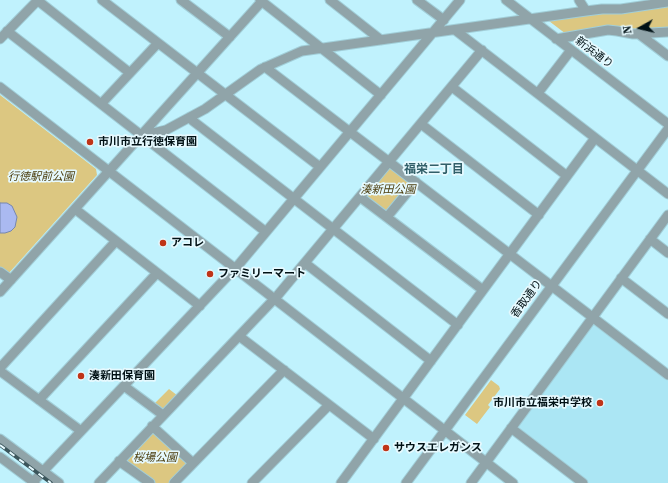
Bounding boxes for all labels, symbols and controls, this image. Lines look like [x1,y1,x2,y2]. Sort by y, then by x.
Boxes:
north arrow [620,8,660,48]
text: N [620,25,636,35]
street label: 新浜通り [572,34,616,72]
place label: 市川市立行徳保育園 [98,135,197,149]
marker: 市川市立行徳保育園 [85,137,95,147]
district label: 福栄二丁目 [404,163,464,177]
park label: 行徳駅前公園 [8,170,74,184]
park label: 湊新田公園 [361,183,415,197]
place label: アコレ [171,236,204,250]
marker: アコレ [158,238,168,248]
place label: ファミリーマート [218,267,306,281]
marker: ファミリーマート [205,269,215,279]
street label: 香取通り [509,277,545,321]
place label: 湊新田保育園 [89,369,155,383]
marker: 湊新田保育園 [76,371,86,381]
place label: 市川市立福栄中学校 [493,396,592,410]
marker: 市川市立福栄中学校 [595,398,605,408]
place label: サウスエレガンス [394,441,482,455]
marker: サウスエレガンス [381,443,391,453]
park label: 桜場公園 [133,451,177,465]

